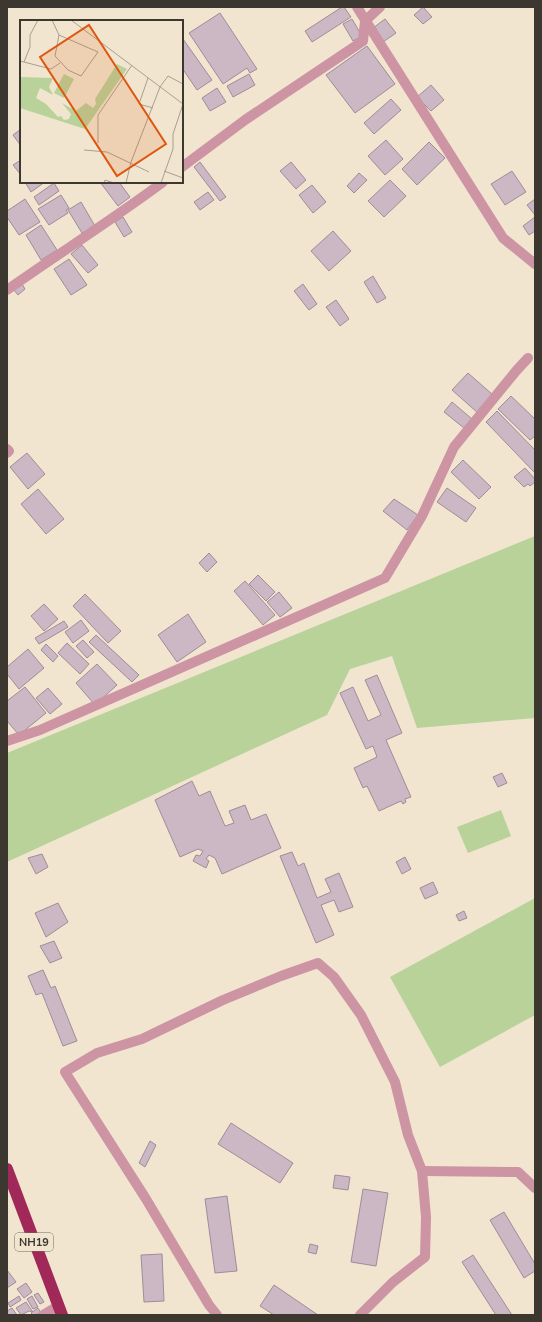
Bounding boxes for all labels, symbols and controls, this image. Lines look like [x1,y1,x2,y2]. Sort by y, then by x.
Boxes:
inset map [20,20,183,183]
road number: NH19 [15,1233,53,1251]

